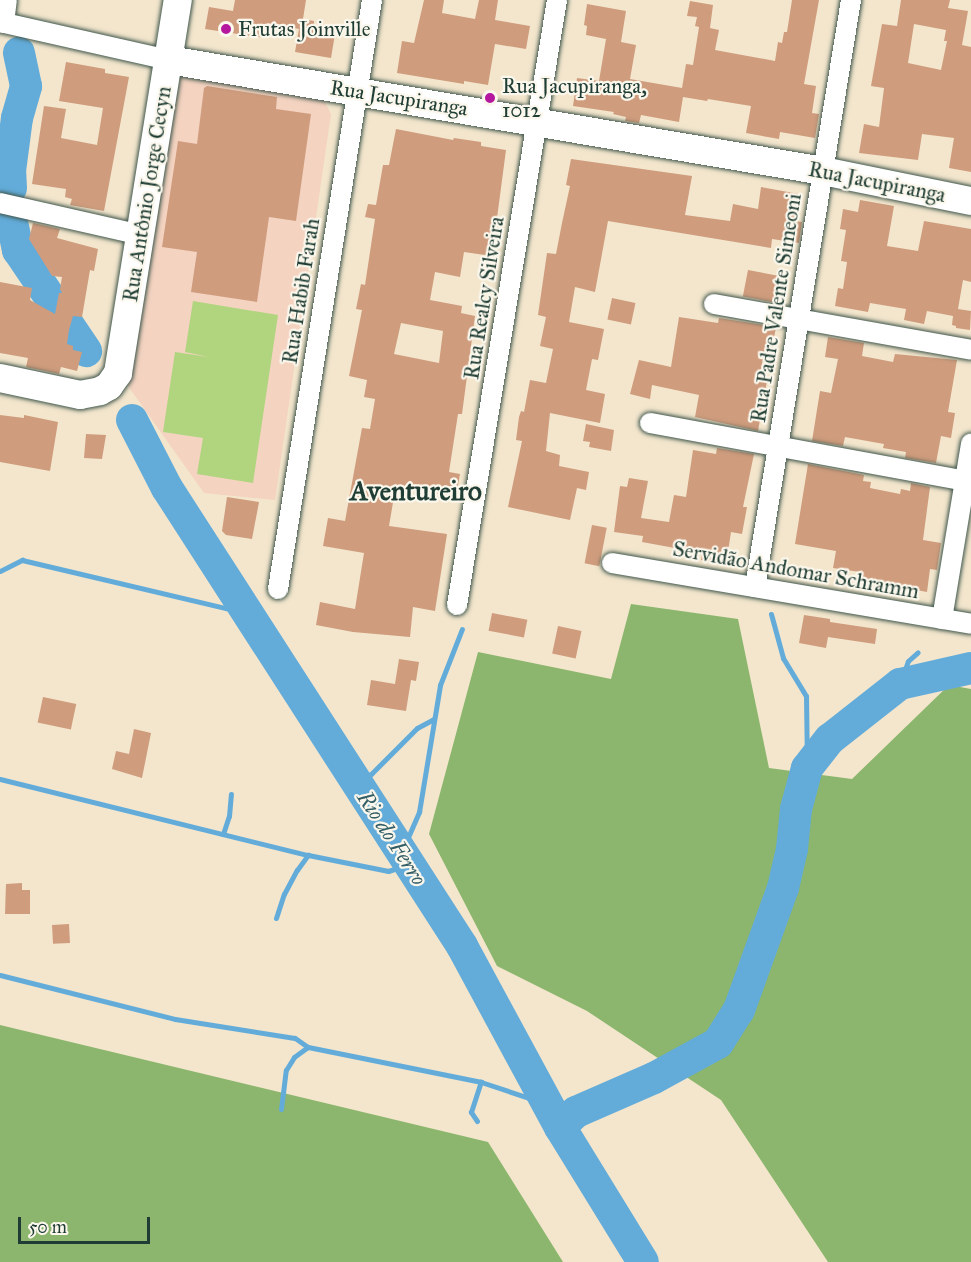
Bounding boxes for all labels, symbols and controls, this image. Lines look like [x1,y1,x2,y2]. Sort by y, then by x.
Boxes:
place label: Frutas Joinville [238,16,370,42]
marker: Frutas Joinville [219,22,233,36]
place label: Rua Jacupiranga, 1012 [502,73,647,123]
street label: Rua Jacupiranga [328,75,470,121]
street label: Rua Antônio Jorge Cecyn [118,84,176,304]
marker: Rua Jacupiranga, 1012 [483,91,497,105]
street label: Rua Jacupiranga [806,156,948,208]
street label: Rua Padre Valente Simeoni [745,192,807,424]
street label: Rua Realcy Silveira [459,215,509,381]
street label: Rua Habib Farah [277,216,325,366]
district label: Aventureiro [350,475,482,507]
street label: Servidão Andomar Schramm [671,536,921,604]
water label: Rio do Ferro [352,786,432,890]
scale bar [21,1205,153,1243]
text: 50 m [29,1216,67,1238]

